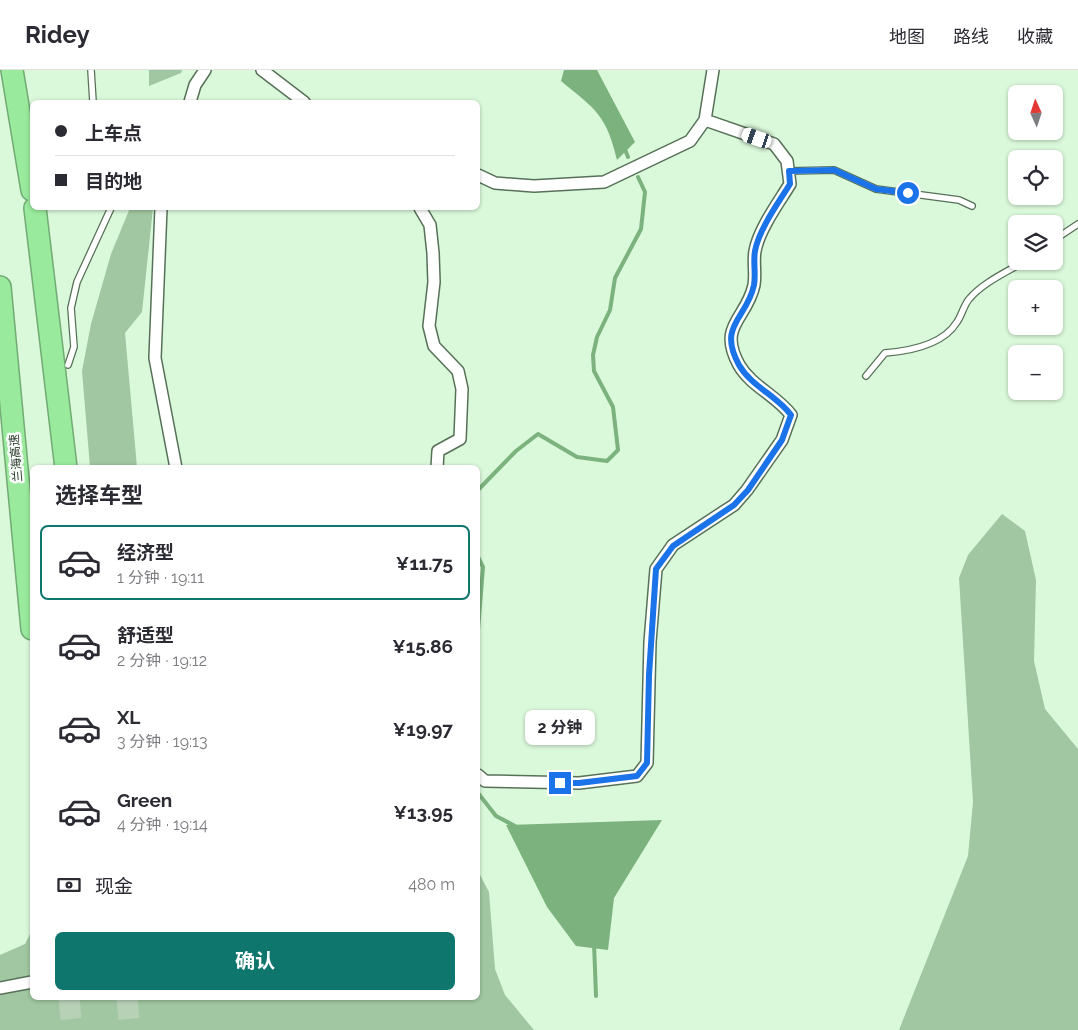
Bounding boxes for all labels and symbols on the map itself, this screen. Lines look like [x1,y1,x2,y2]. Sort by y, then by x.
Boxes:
north arrow [1008,85,1062,140]
car [740,126,773,150]
route start [897,182,919,204]
street label: 兰海高速 [7,433,25,483]
callout: 2 分钟 [525,710,595,746]
route end [549,772,571,794]

